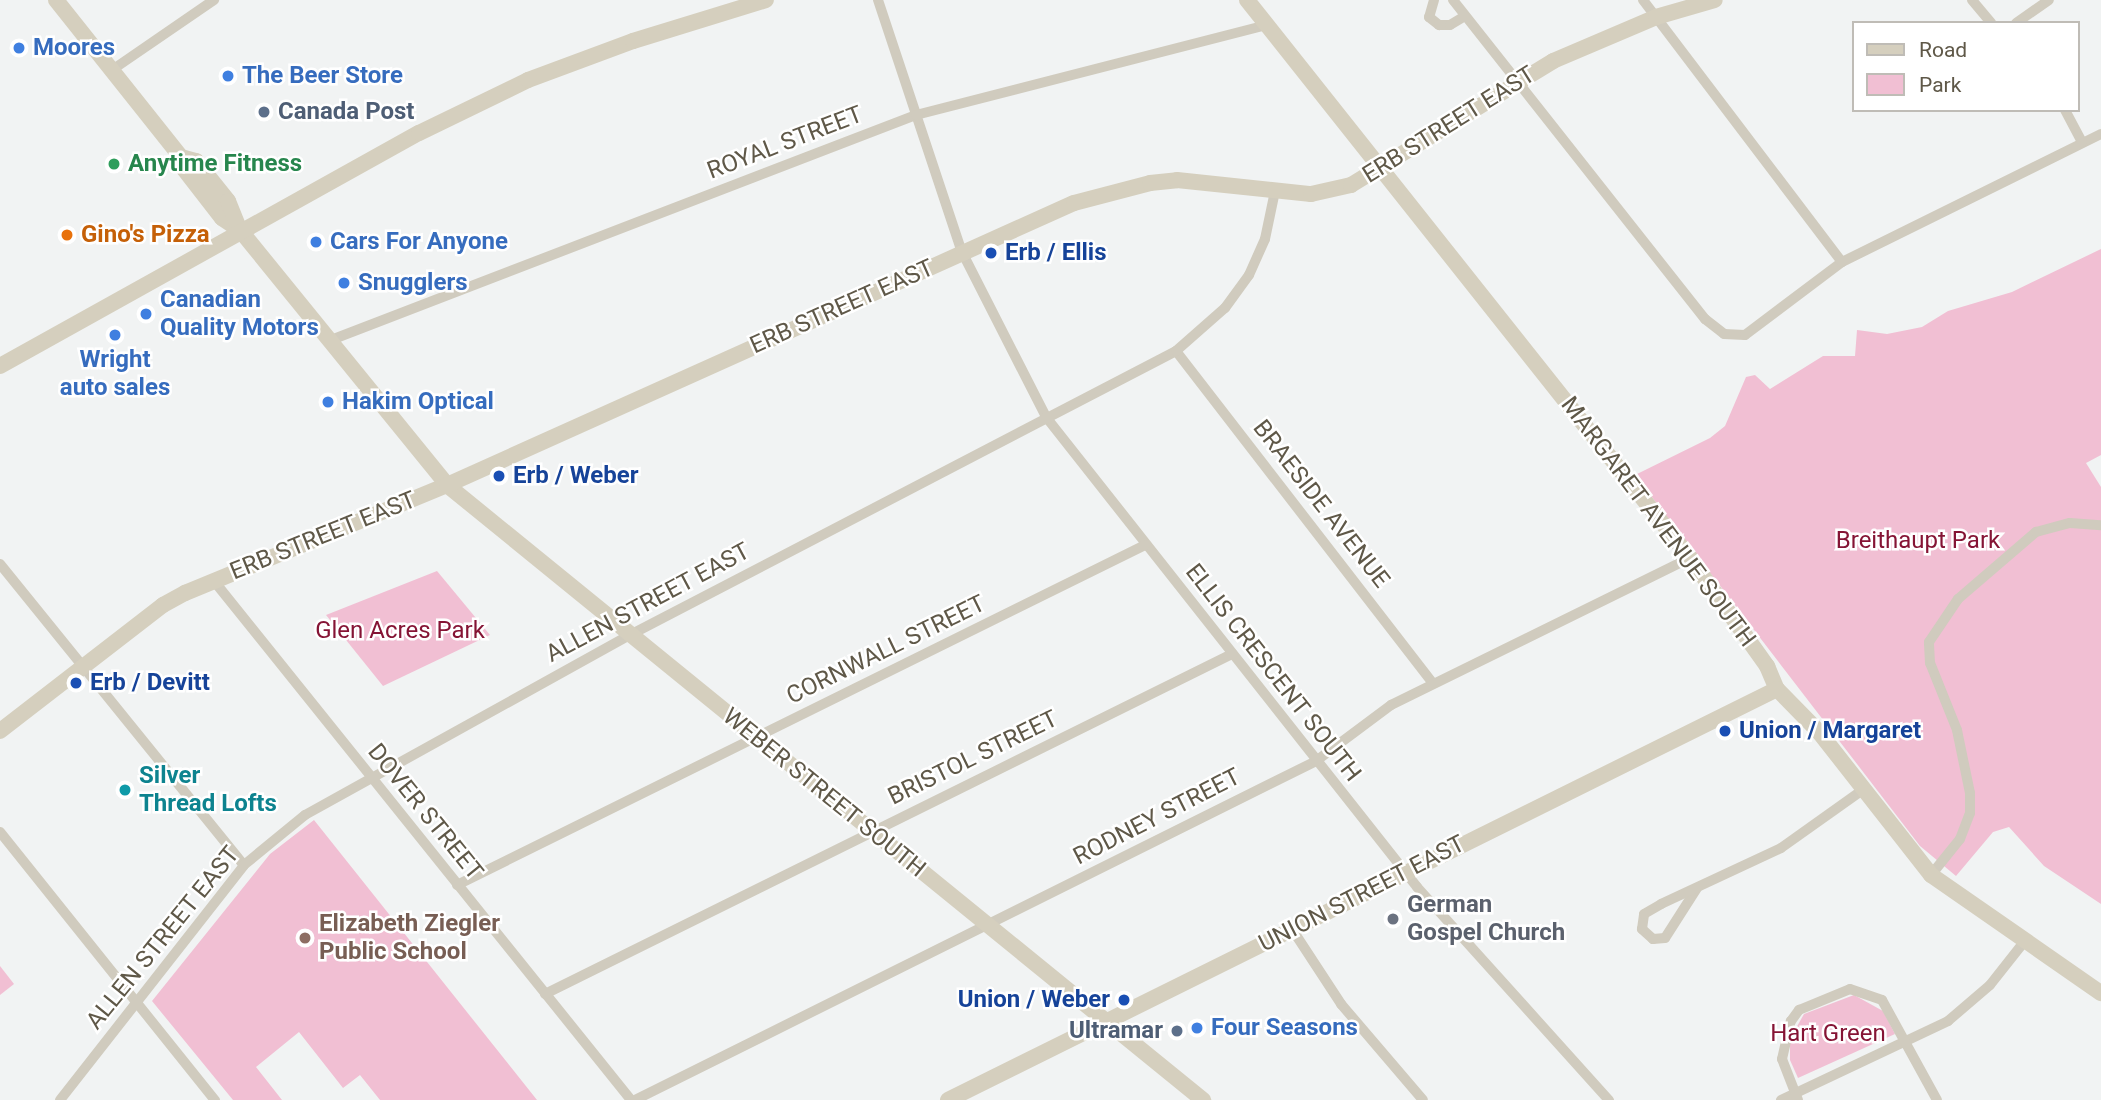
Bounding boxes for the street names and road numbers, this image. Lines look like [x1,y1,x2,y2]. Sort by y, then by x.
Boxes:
street label: ERB STREET EAST [1357,60,1541,190]
street label: ROYAL STREET [703,100,867,186]
street label: ERB STREET EAST [746,254,938,360]
street label: MARGARET AVENUE SOUTH [1554,391,1762,653]
street label: BRAESIDE AVENUE [1247,414,1395,594]
street label: ERB STREET EAST [226,485,420,587]
street label: ALLEN STREET EAST [541,537,755,669]
street label: ELLIS CRESCENT SOUTH [1179,558,1367,788]
street label: CORNWALL STREET [782,589,990,711]
street label: WEBER STREET SOUTH [717,702,931,884]
street label: BRISTOL STREET [884,704,1062,812]
street label: DOVER STREET [361,738,489,886]
street label: RODNEY STREET [1069,763,1245,871]
street label: UNION STREET EAST [1254,829,1470,959]
street label: ALLEN STREET EAST [80,841,246,1035]

